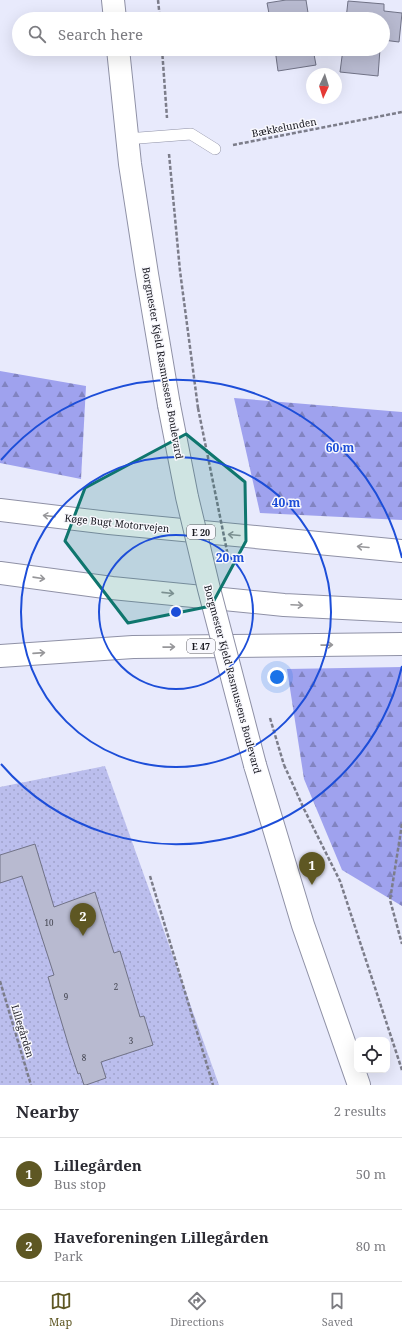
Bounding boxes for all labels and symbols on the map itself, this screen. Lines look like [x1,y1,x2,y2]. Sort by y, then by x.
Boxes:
north arrow [306,68,342,104]
street label: Bækkelunden [250,114,318,140]
street label: Borgmester Kjeld Rasmussens Boulevard [139,266,187,460]
text: 60 m [326,439,354,456]
text: 40 m [272,494,300,511]
street label: Køge Bugt Motorvejen [64,511,171,536]
one-way arrow [43,512,56,520]
road number: E 20 [187,525,215,539]
one-way arrow [228,531,241,539]
one-way arrow [357,544,370,551]
text: 20 m [216,549,244,566]
one-way arrow [32,574,45,582]
street label: Borgmester Kjeld Rasmussens Boulevard [201,583,265,775]
one-way arrow [161,590,174,597]
one-way arrow [290,602,303,609]
centre of rings [169,605,183,619]
road number: E 47 [187,639,215,653]
one-way arrow [320,641,333,649]
one-way arrow [162,643,175,651]
one-way arrow [32,650,45,657]
your location [267,667,287,687]
pin: 1 [299,852,325,885]
pin: 2 [70,903,96,936]
house number: 10 [45,917,54,928]
house number: 2 [114,981,118,992]
house number: 9 [64,991,68,1002]
street label: Lillegården [8,1003,38,1060]
house number: 3 [129,1035,134,1046]
house number: 8 [82,1052,87,1063]

